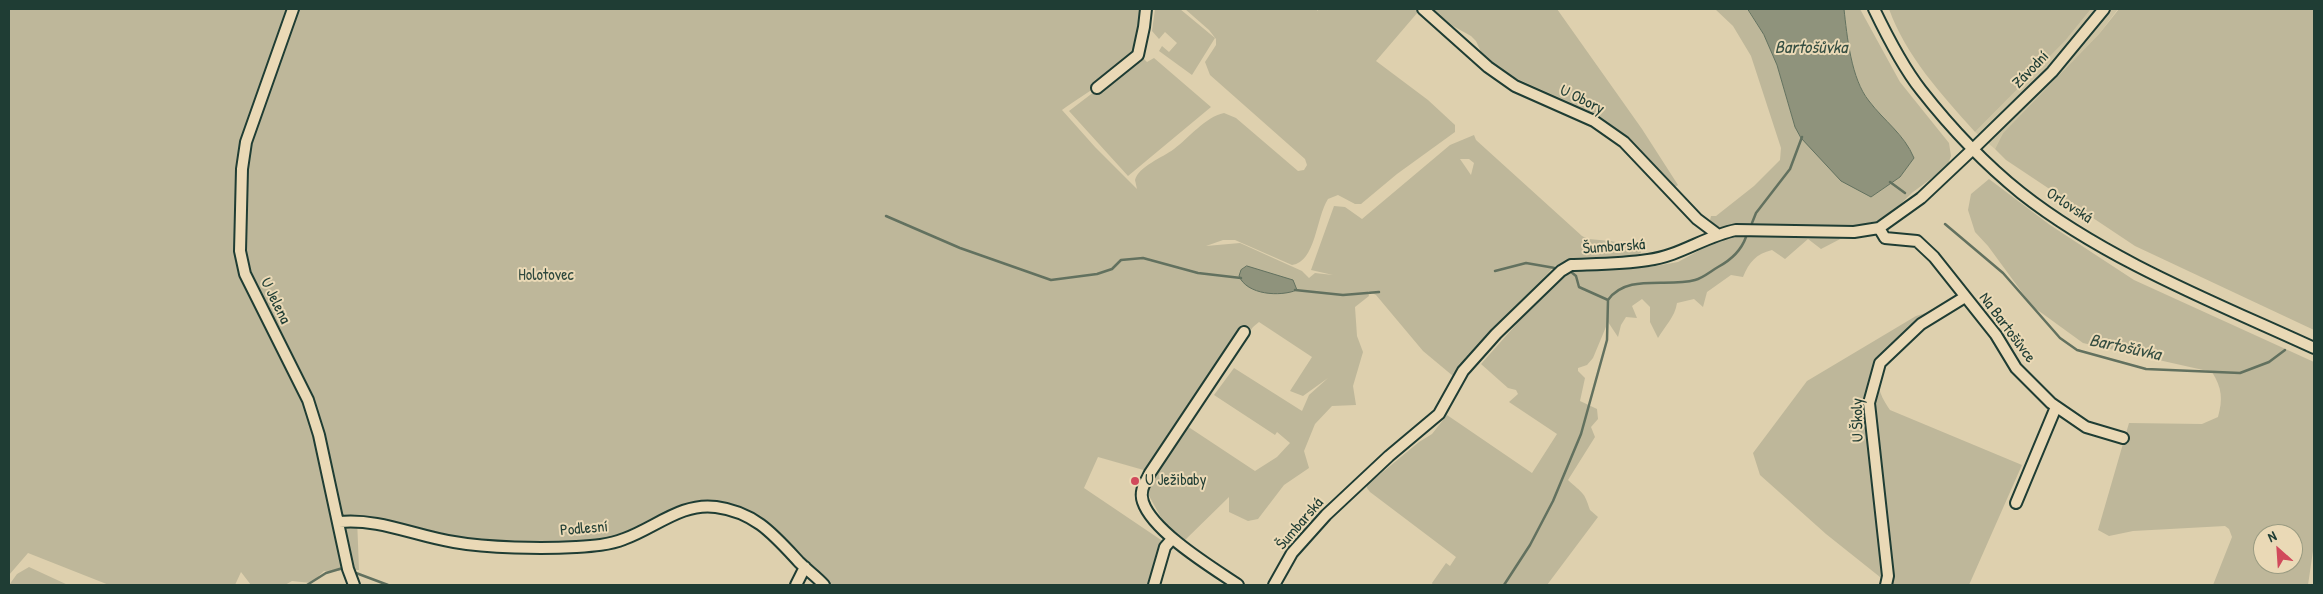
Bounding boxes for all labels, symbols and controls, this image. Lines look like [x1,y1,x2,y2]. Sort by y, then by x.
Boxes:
water label: Bartošůvka [1775,37,1847,59]
street label: Závodní [2009,47,2053,93]
street label: U Obory [1557,81,1607,119]
street label: Orlovská [2042,184,2096,228]
street label: Šumbarská [1582,235,1646,259]
park label: Holotovec [518,266,574,286]
street label: U Jelena [256,275,294,327]
street label: Na Bartošůvce [1975,289,2039,367]
water label: Bartošůvka [2087,330,2163,366]
street label: U Školy [1848,398,1868,442]
place label: U Ježibaby [1145,471,1206,491]
marker: U Ježibaby [1129,475,1141,487]
street label: Šumbarská [1272,494,1328,554]
street label: Podlesní [559,517,609,541]
north arrow [2253,524,2303,574]
text: N [2264,526,2279,546]

